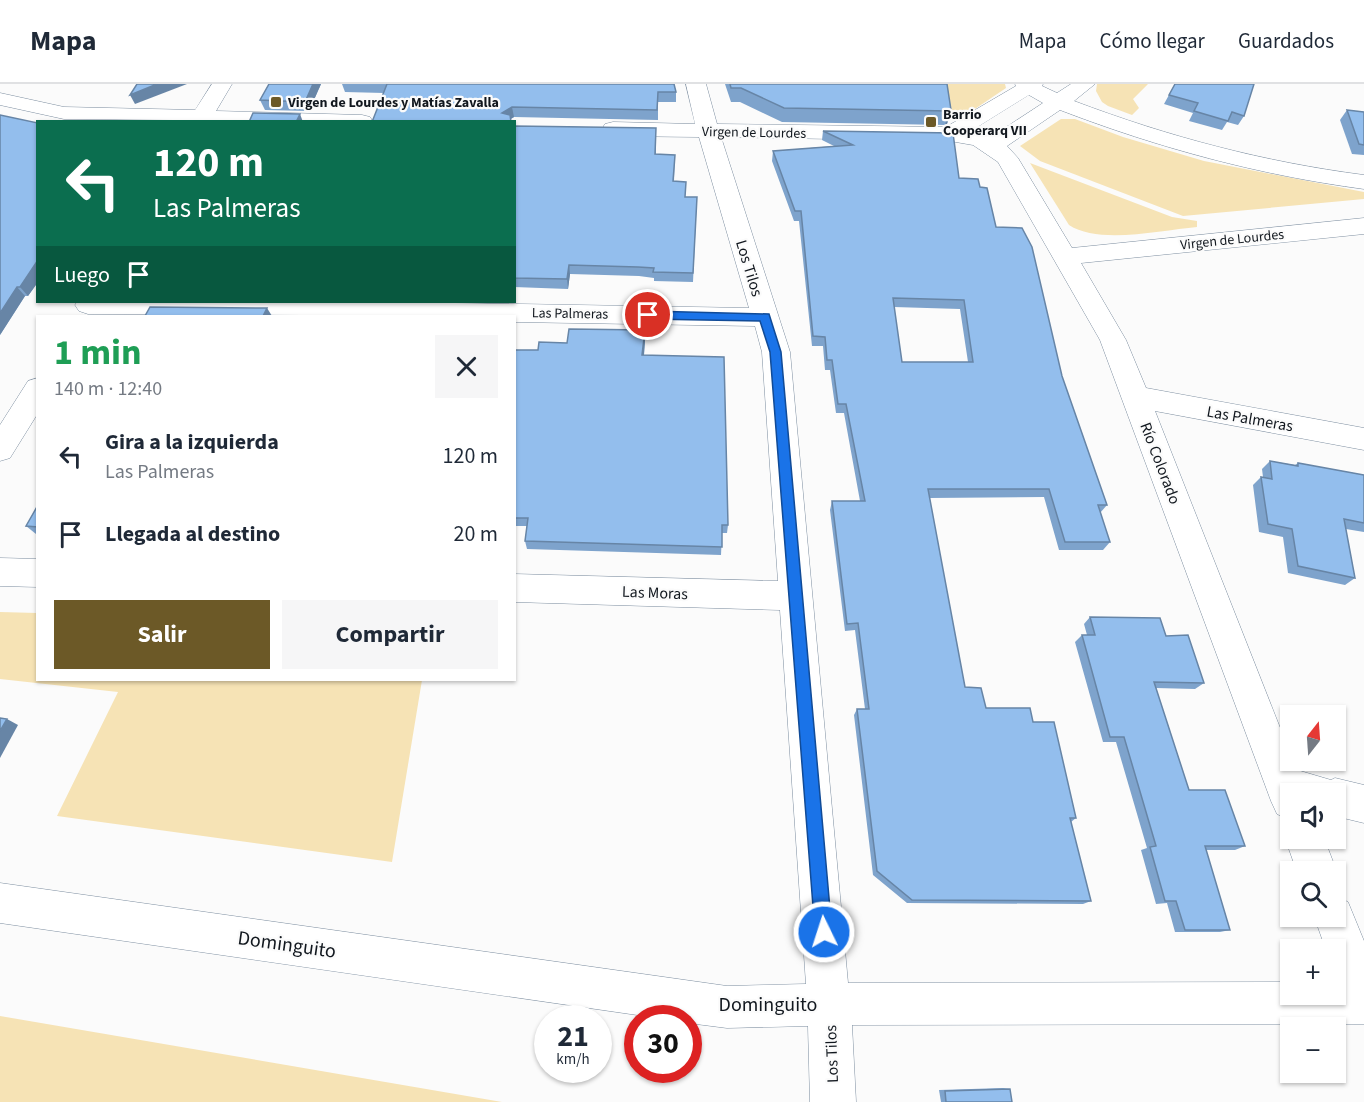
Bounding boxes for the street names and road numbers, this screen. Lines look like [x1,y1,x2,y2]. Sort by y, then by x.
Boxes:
street label: Virgen de Lourdes [702,122,806,144]
street label: Virgen de Lourdes [1179,225,1285,255]
street label: Los Tilos [730,237,768,300]
street label: Las Palmeras [532,303,609,325]
street label: Las Palmeras [1205,401,1295,437]
street label: Río Colorado [1134,419,1186,508]
street label: Las Moras [622,581,689,605]
street label: Dominguito [236,924,338,966]
street label: Dominguito [719,991,817,1019]
street label: Los Tilos [820,1024,844,1083]

